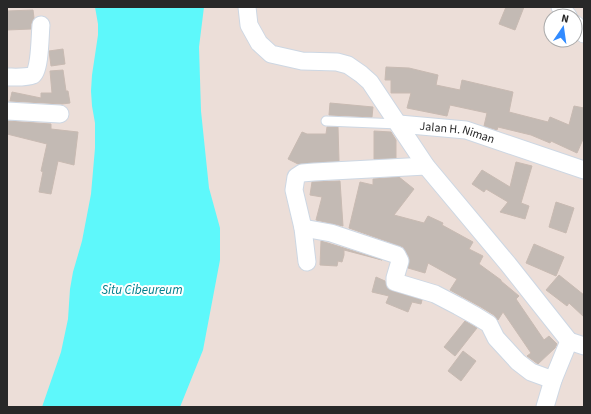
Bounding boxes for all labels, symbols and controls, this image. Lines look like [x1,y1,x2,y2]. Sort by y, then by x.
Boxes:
north arrow [543,8,583,48]
text: N [560,11,570,27]
street label: Jalan H. Niman [419,117,497,148]
water label: Situ Cibeureum [101,281,183,299]

